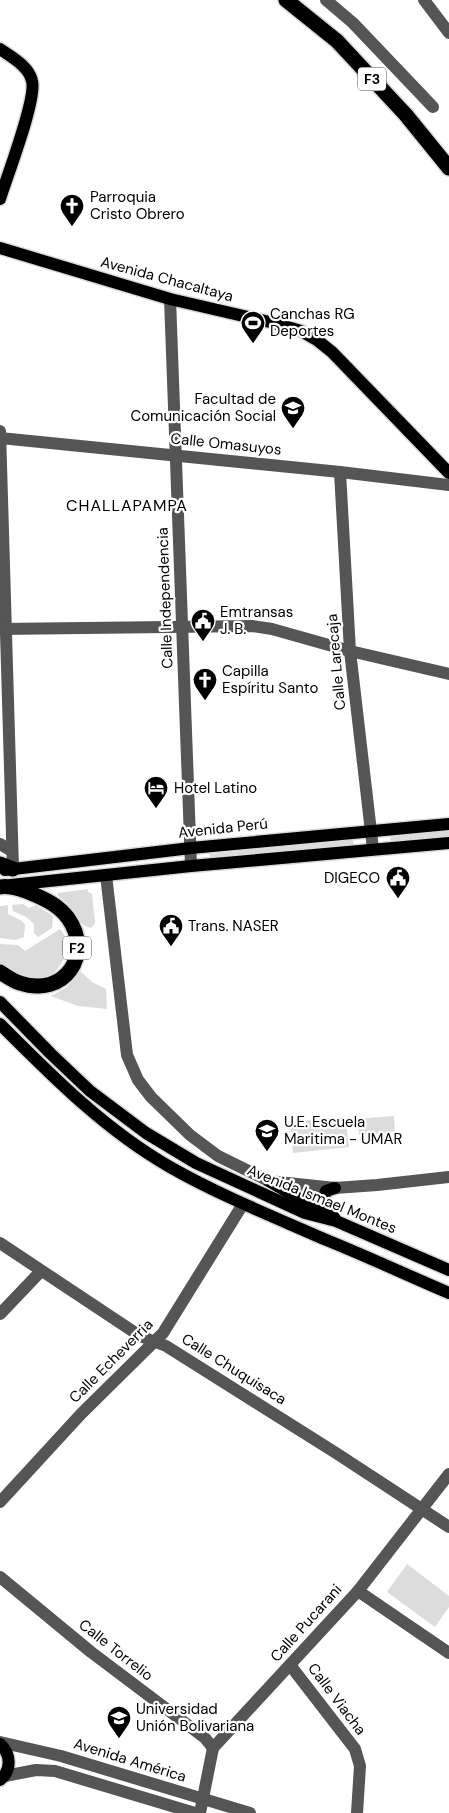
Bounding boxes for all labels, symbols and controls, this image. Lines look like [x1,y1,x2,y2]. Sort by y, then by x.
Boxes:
road number: F3 [358,68,386,90]
place label: Parroquia Cristo Obrero [90,187,185,224]
church icon: Parroquia Cristo Obrero [59,193,85,227]
street label: Avenida Chacaltaya [98,252,236,306]
place label: Canchas RG Deportes [270,304,355,341]
sports icon: Canchas RG Deportes [240,310,266,344]
place label: Facultad de Comunicación Social [130,389,276,426]
school or university icon: Facultad de Comunicación Social [280,395,306,429]
street label: Calle Omasuyos [170,428,282,460]
district label: CHALLAPAMPA [66,495,188,516]
street label: Calle Independencia [153,527,177,669]
place label: Emtransas J. B. [220,602,293,639]
public building icon: Emtransas J. B. [190,608,216,642]
street label: Calle Larecaja [322,613,350,711]
place label: Capilla Espíritu Santo [222,661,318,698]
church icon: Capilla Espíritu Santo [192,667,218,701]
hotel icon: Hotel Latino [143,775,169,809]
place label: Hotel Latino [174,778,257,798]
street label: Avenida Perú [177,813,269,843]
public building icon: DIGECO [385,865,411,899]
place label: DIGECO [324,868,380,888]
public building icon: Trans. NASER [158,913,184,947]
place label: Trans. NASER [188,916,279,936]
road number: F2 [63,936,91,960]
place label: U.E. Escuela Maritima - UMAR [284,1112,402,1149]
school or university icon: U.E. Escuela Maritima - UMAR [254,1118,280,1152]
street label: Avenida Ismael Montes [244,1160,400,1238]
street label: Calle Echeverria [65,1315,157,1407]
street label: Calle Chuquisaca [178,1329,290,1409]
street label: Calle Pucarani [266,1580,346,1666]
street label: Calle Torrelio [75,1615,157,1685]
street label: Calle Viacha [303,1659,371,1739]
place label: Universidad Unión Bolivariana [136,1699,254,1736]
school or university icon: Universidad Unión Bolivariana [106,1705,132,1739]
street label: Avenida América [71,1733,189,1787]

